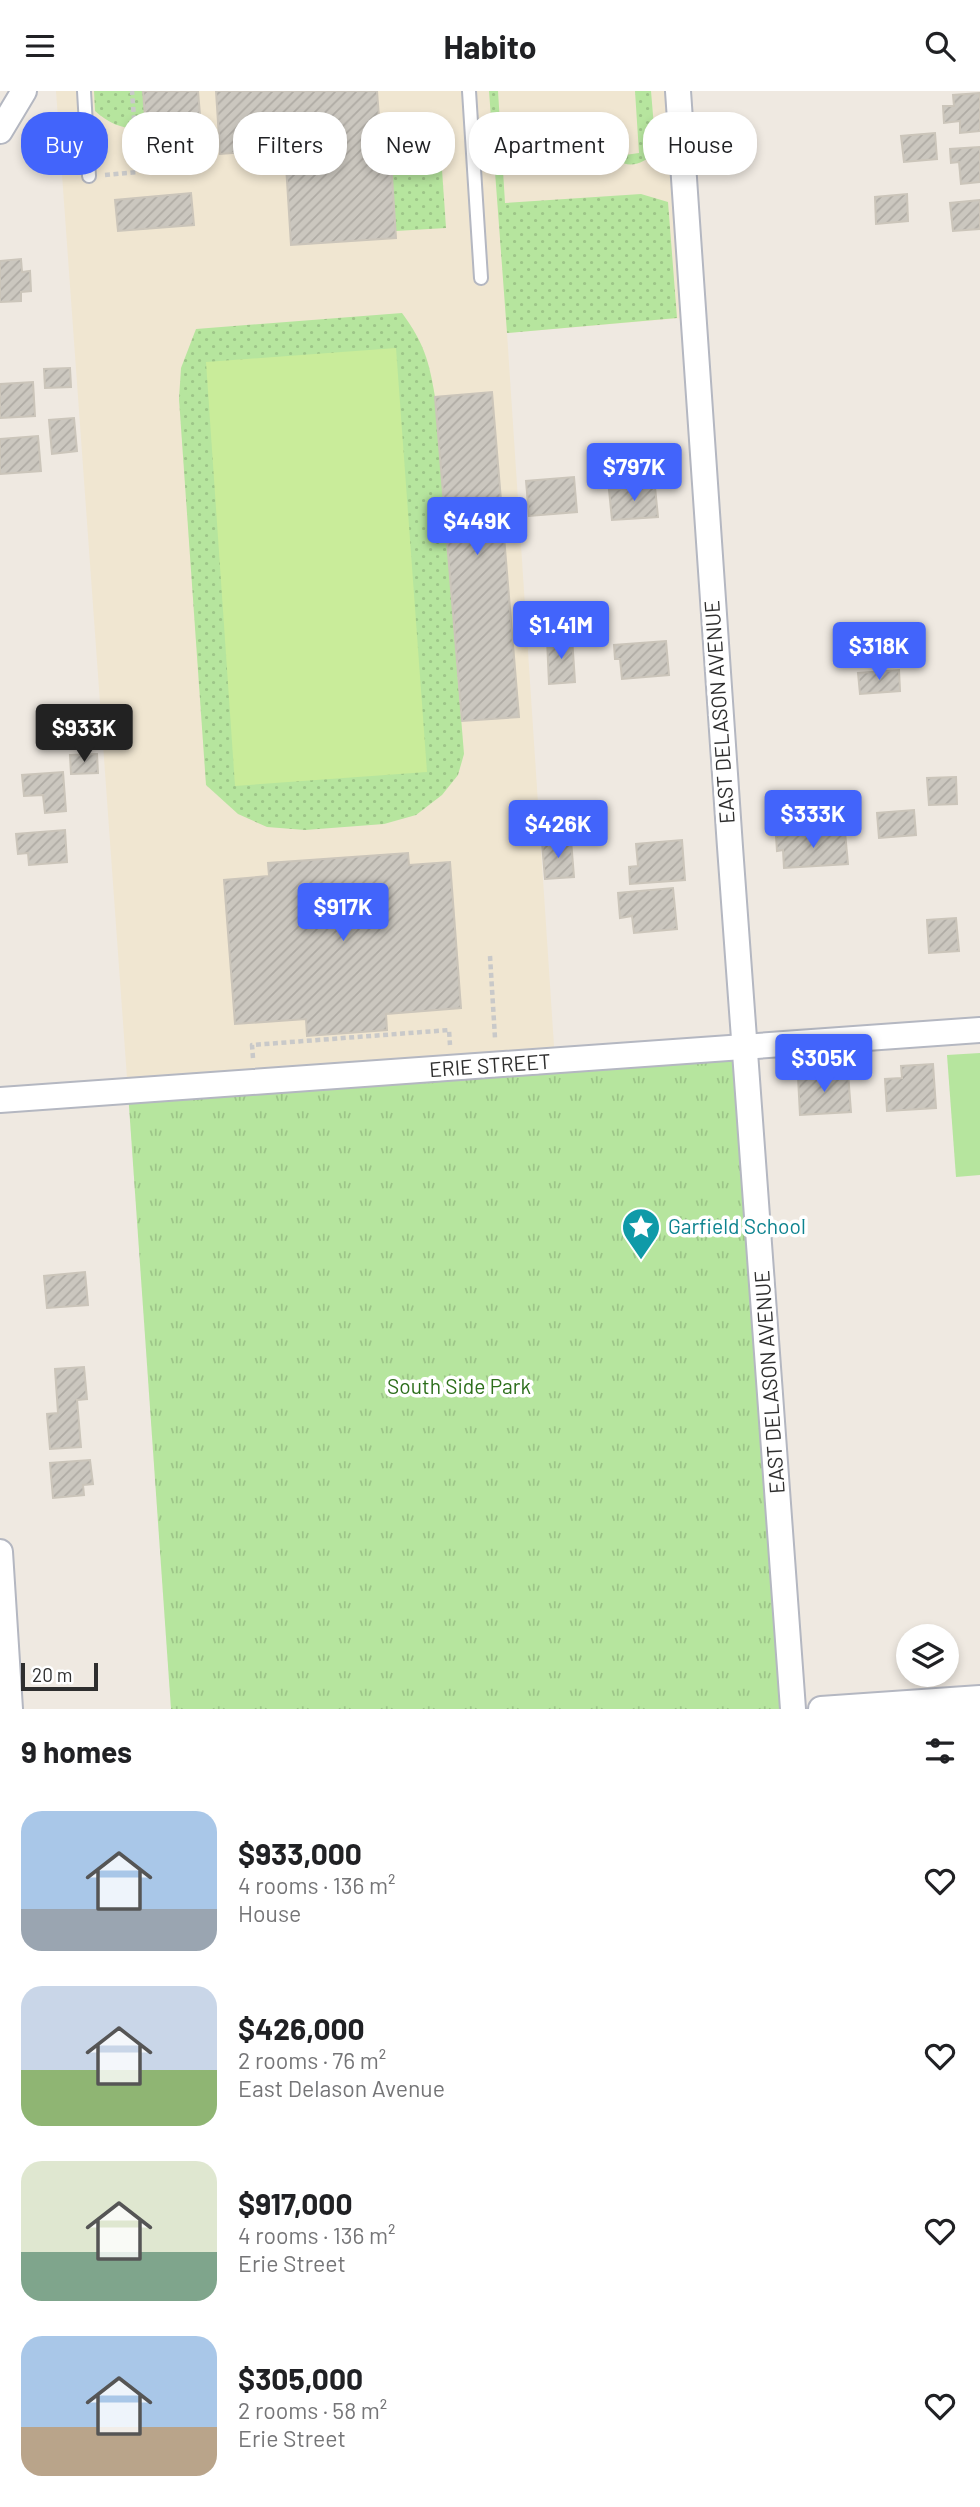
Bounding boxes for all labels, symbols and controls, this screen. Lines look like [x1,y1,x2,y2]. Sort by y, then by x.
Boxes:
icon: menu [21,27,59,65]
text: Habito [443,27,537,65]
icon: search [921,27,959,65]
chip: Buy [21,112,108,175]
chip: Rent [122,112,219,175]
chip: Filters [233,112,347,175]
chip: New [361,112,455,175]
chip: Apartment [469,112,629,175]
chip: House [643,112,757,175]
pin: $797K [585,443,683,503]
text: $797K [603,452,665,480]
pin: $449K [428,497,526,557]
text: $449K [443,506,511,534]
street label: EAST DELASON AVENUE [698,600,739,825]
pin: $1.41M [504,601,618,661]
text: $1.41M [529,610,593,638]
pin: $318K [830,623,928,682]
text: $318K [849,631,909,659]
pin: $933K [35,705,133,764]
text: $933K [52,713,116,741]
pin: $333K [764,791,862,850]
text: $333K [781,799,845,827]
pin: $426K [509,801,607,860]
text: $426K [525,809,591,837]
pin: $917K [294,883,392,943]
text: $917K [314,892,372,920]
pin: $305K [775,1035,873,1094]
text: $305K [791,1043,857,1071]
street label: ERIE STREET [428,1048,552,1081]
place icon: Garfield School [620,1206,662,1261]
place label: Garfield School [668,1213,806,1238]
street label: EAST DELASON AVENUE [748,1270,789,1495]
park label: South Side Park [387,1373,531,1398]
map controls [896,1624,959,1687]
button: layers [896,1624,959,1687]
scale bar [21,1660,98,1692]
text: 20 m [32,1663,72,1686]
icon: filters [921,1732,959,1770]
text: 9 homes [21,1733,132,1769]
text: $933,000 [238,1835,362,1871]
icon: home [77,1839,161,1923]
icon: heart [921,1862,959,1900]
text: 4 rooms · 136 m² [238,1871,396,1899]
text: House [238,1899,301,1927]
text: $426,000 [238,2010,365,2046]
icon: home [77,2014,161,2098]
icon: heart [921,2037,959,2075]
text: 2 rooms · 76 m² [238,2046,386,2074]
text: East Delason Avenue [238,2074,445,2102]
text: $917,000 [238,2185,352,2221]
icon: home [77,2189,161,2273]
icon: heart [921,2212,959,2250]
text: 4 rooms · 136 m² [238,2221,396,2249]
text: Erie Street [238,2249,346,2277]
text: $305,000 [238,2360,363,2396]
icon: home [77,2364,161,2448]
icon: heart [921,2387,959,2425]
text: 2 rooms · 58 m² [238,2396,387,2424]
text: Erie Street [238,2424,346,2452]

